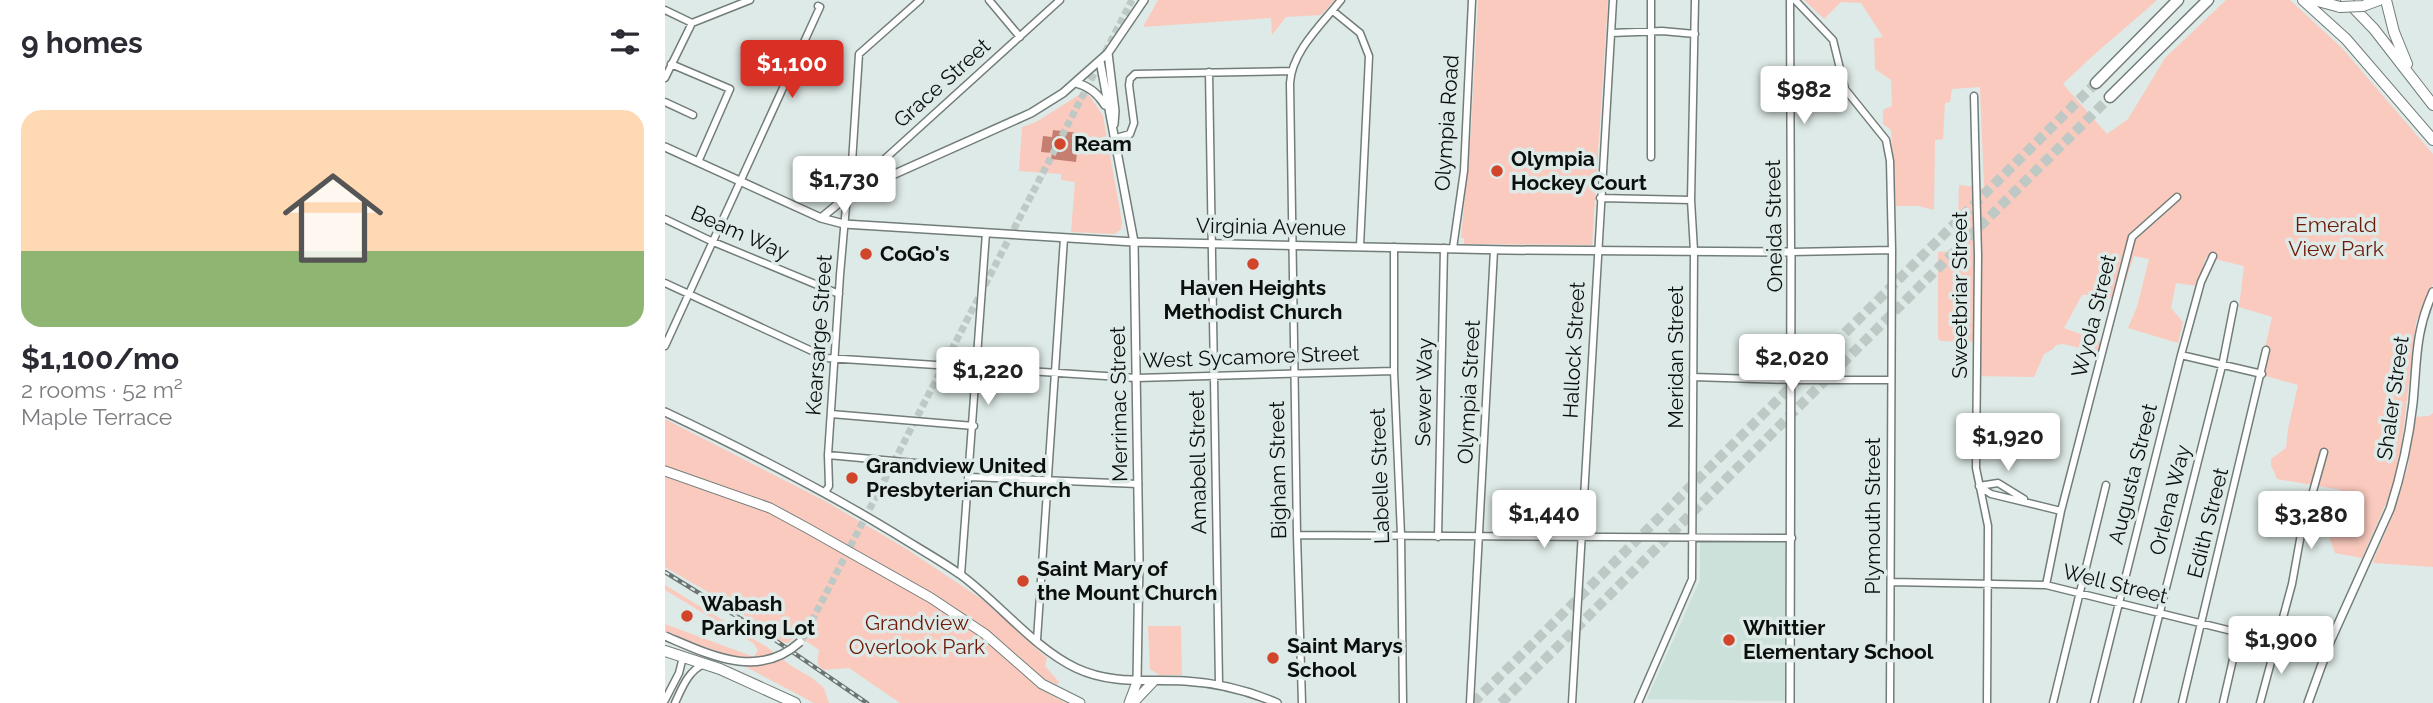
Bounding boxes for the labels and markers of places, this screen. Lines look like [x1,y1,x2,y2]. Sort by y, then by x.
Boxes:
pin: $1,100 [735,41,849,100]
pin: $982 [1763,66,1845,126]
place label: Ream [1074,131,1132,156]
marker: Ream [1052,136,1068,152]
place label: Olympia Hockey Court [1511,146,1647,195]
pin: $1,730 [787,156,901,216]
marker: Olympia Hockey Court [1489,163,1505,179]
place label: CoGo's [880,241,950,266]
marker: CoGo's [858,246,874,262]
marker: Haven Heights Methodist Church [1245,256,1261,272]
place label: Haven Heights Methodist Church [1164,275,1342,324]
pin: $2,020 [1735,334,1849,394]
pin: $1,220 [931,348,1045,407]
pin: $1,920 [1951,414,2065,473]
place label: Grandview United Presbyterian Church [866,453,1071,502]
marker: Grandview United Presbyterian Church [844,470,860,486]
pin: $1,440 [1487,490,1601,550]
pin: $3,280 [2254,491,2368,551]
place label: Saint Mary of the Mount Church [1037,556,1217,605]
marker: Saint Mary of the Mount Church [1015,573,1031,589]
place label: Wabash Parking Lot [701,591,815,640]
marker: Wabash Parking Lot [679,608,695,624]
place label: Whittier Elementary School [1743,615,1934,664]
pin: $1,900 [2224,616,2338,676]
marker: Whittier Elementary School [1721,632,1737,648]
place label: Saint Marys School [1287,633,1403,682]
marker: Saint Marys School [1265,650,1281,666]

